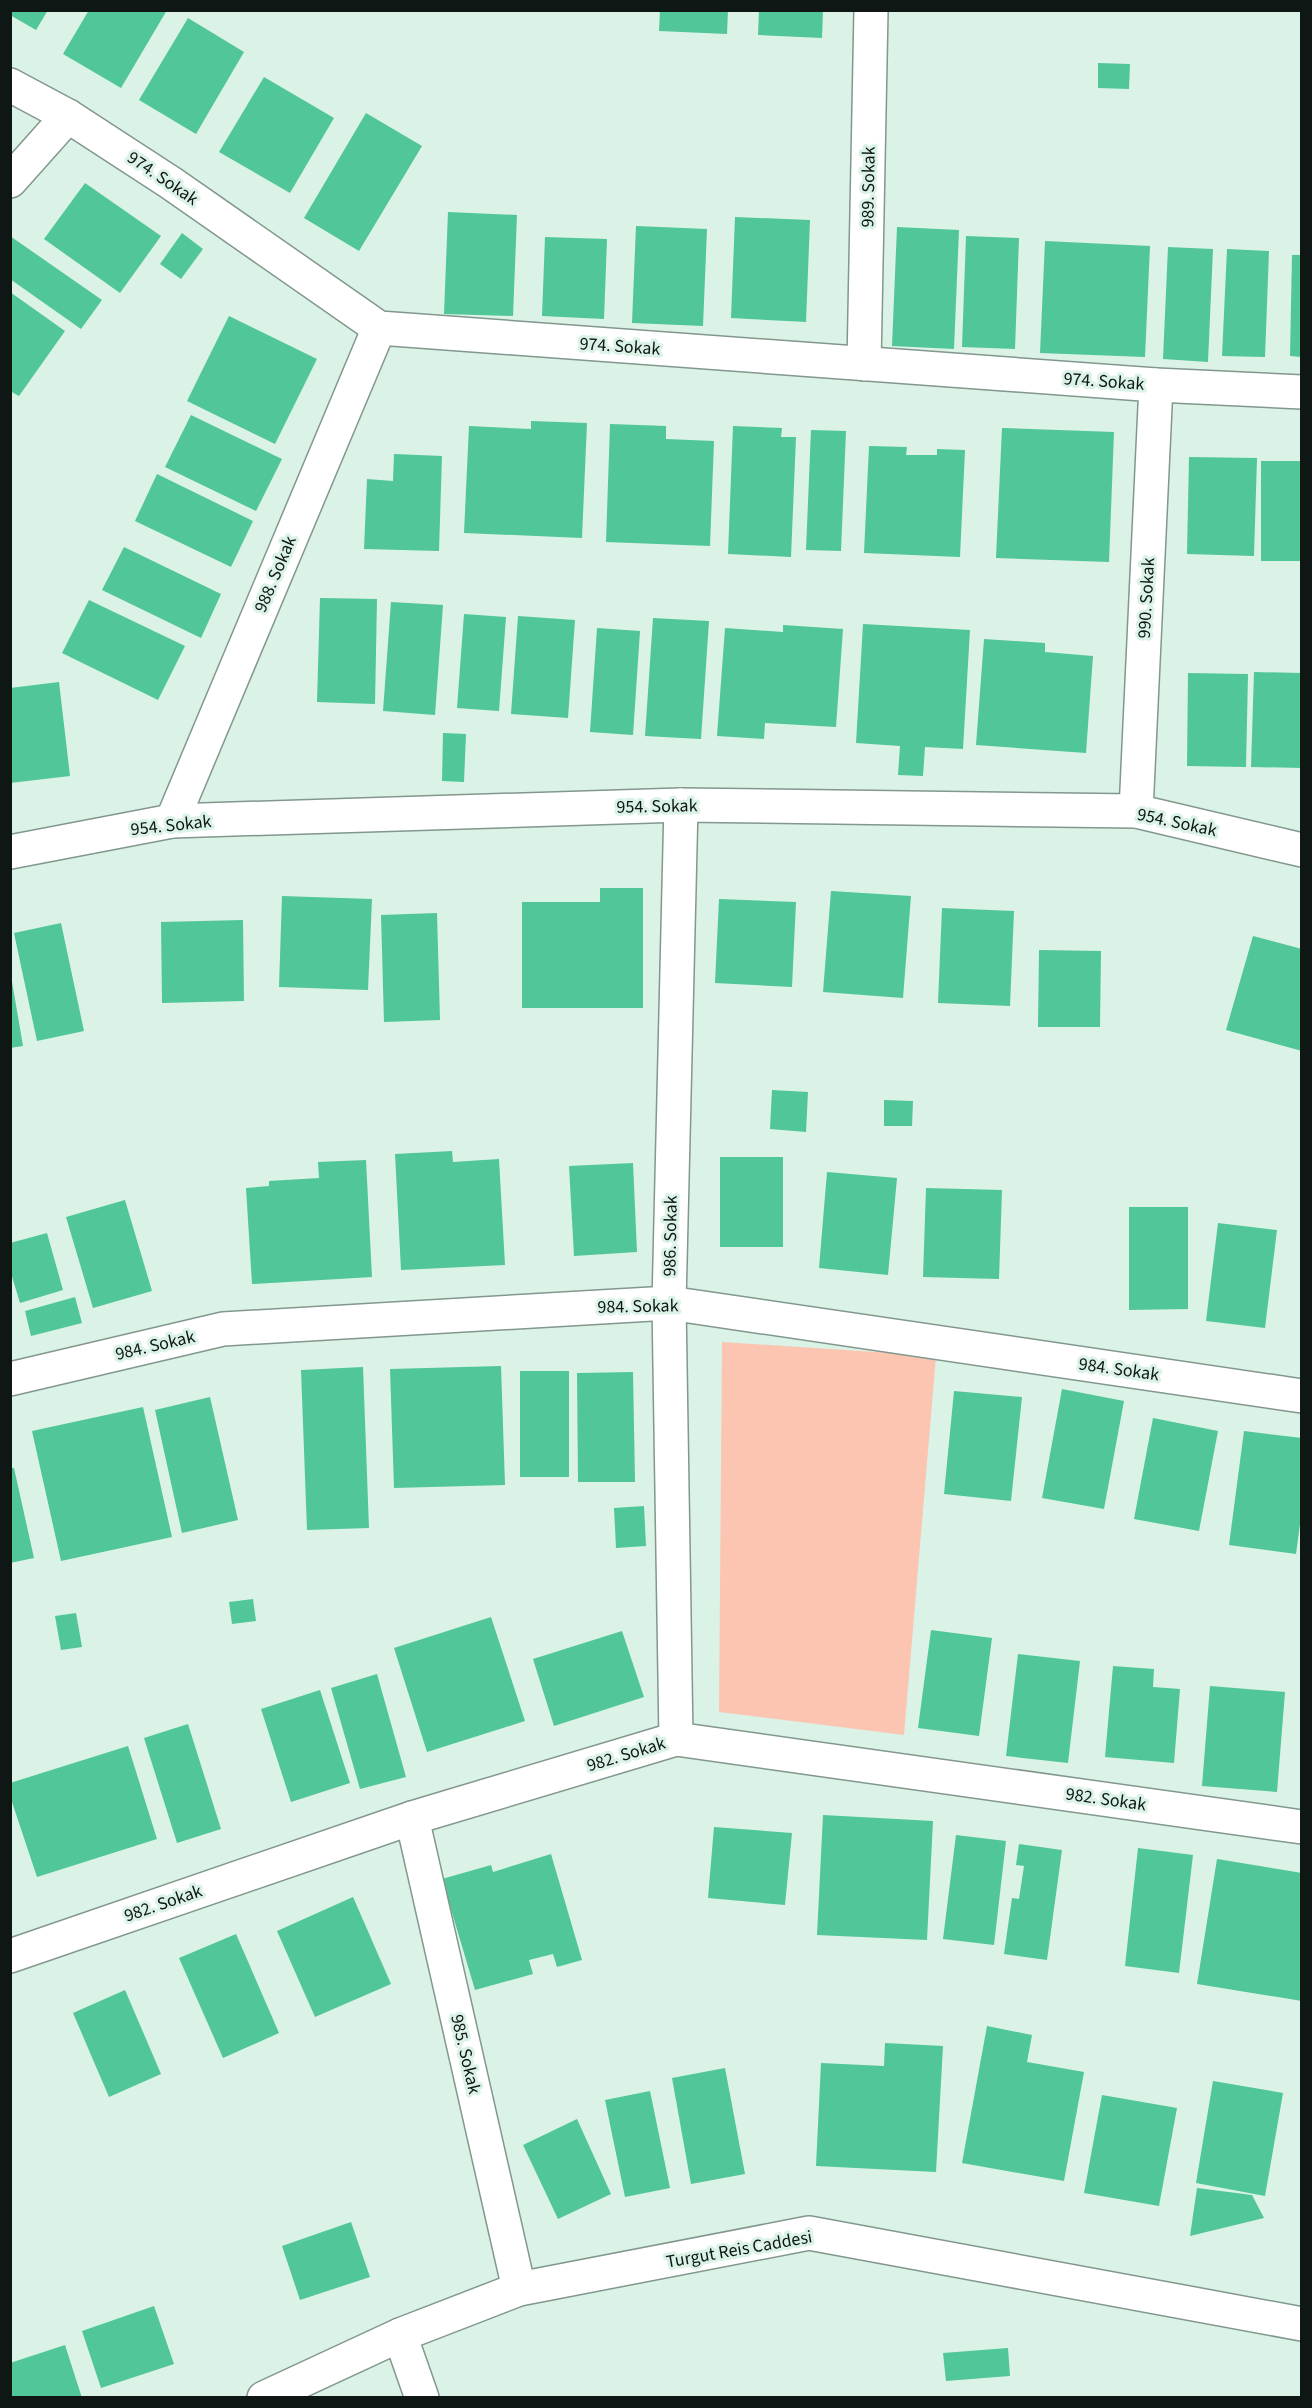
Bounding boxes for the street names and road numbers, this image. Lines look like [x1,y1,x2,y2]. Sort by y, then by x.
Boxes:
street label: 974. Sokak [122,145,203,211]
street label: 989. Sokak [855,146,882,228]
street label: 974. Sokak [579,331,661,362]
street label: 974. Sokak [1063,366,1145,397]
street label: 988. Sokak [248,532,303,616]
street label: 990. Sokak [1132,557,1161,639]
street label: 954. Sokak [616,793,698,820]
street label: 954. Sokak [1135,802,1219,843]
street label: 954. Sokak [129,809,213,842]
street label: 986. Sokak [657,1195,684,1277]
street label: 984. Sokak [597,1293,679,1320]
street label: 984. Sokak [113,1324,197,1367]
street label: 984. Sokak [1077,1351,1161,1388]
street label: 982. Sokak [584,1731,669,1778]
street label: 982. Sokak [1064,1781,1148,1818]
street label: 982. Sokak [121,1878,206,1928]
street label: 985. Sokak [444,2012,487,2096]
street label: Turgut Reis Caddesi [664,2224,814,2275]

